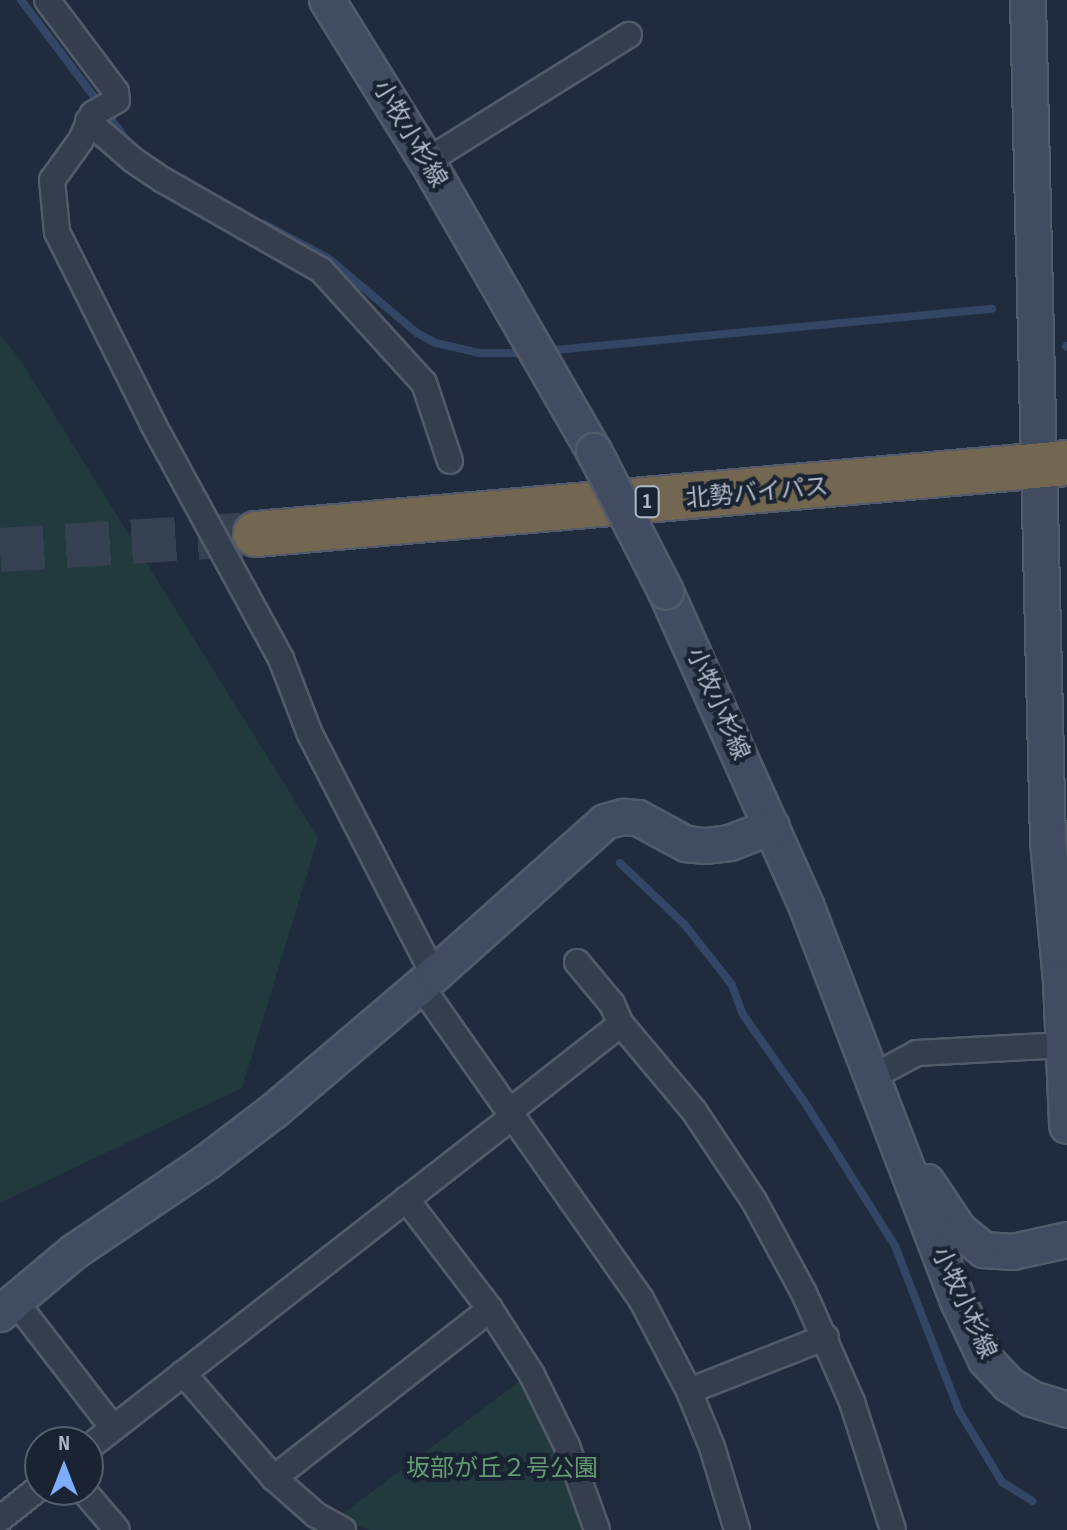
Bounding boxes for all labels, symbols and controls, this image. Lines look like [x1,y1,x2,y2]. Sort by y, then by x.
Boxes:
street label: 小牧小杉線 [367,75,453,193]
street label: 北勢バイパス [684,472,830,514]
road number: 1 [633,484,661,520]
street label: 小牧小杉線 [680,643,756,765]
street label: 小牧小杉線 [926,1243,1002,1363]
north arrow [24,1426,104,1506]
text: N [58,1430,70,1457]
park label: 坂部が丘２号公園 [406,1455,598,1483]

